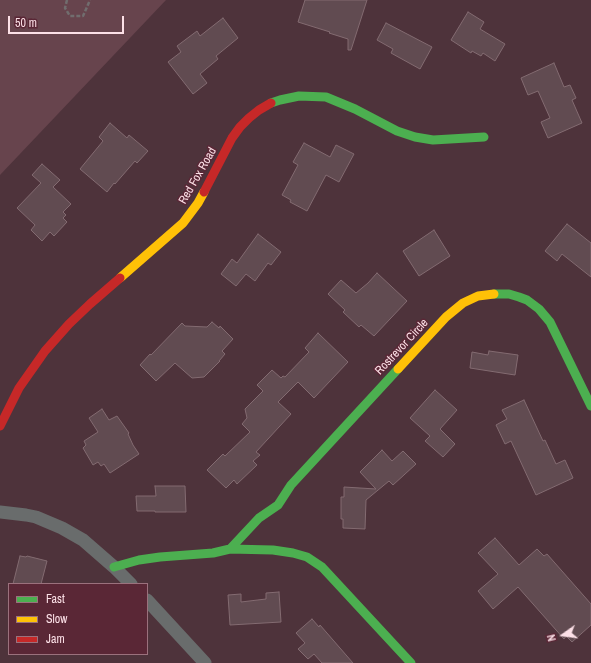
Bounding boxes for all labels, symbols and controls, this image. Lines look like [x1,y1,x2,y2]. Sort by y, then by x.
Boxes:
scale bar [10,8,126,34]
text: 50 m [15,15,37,31]
street label: Red Fox Road [176,145,220,207]
street label: Rostrevor Circle [372,316,432,378]
legend [8,583,148,655]
text: Fast [46,591,65,607]
text: Slow [46,611,67,627]
north arrow [543,615,583,655]
text: Jam [46,631,65,647]
text: N [544,633,559,643]

